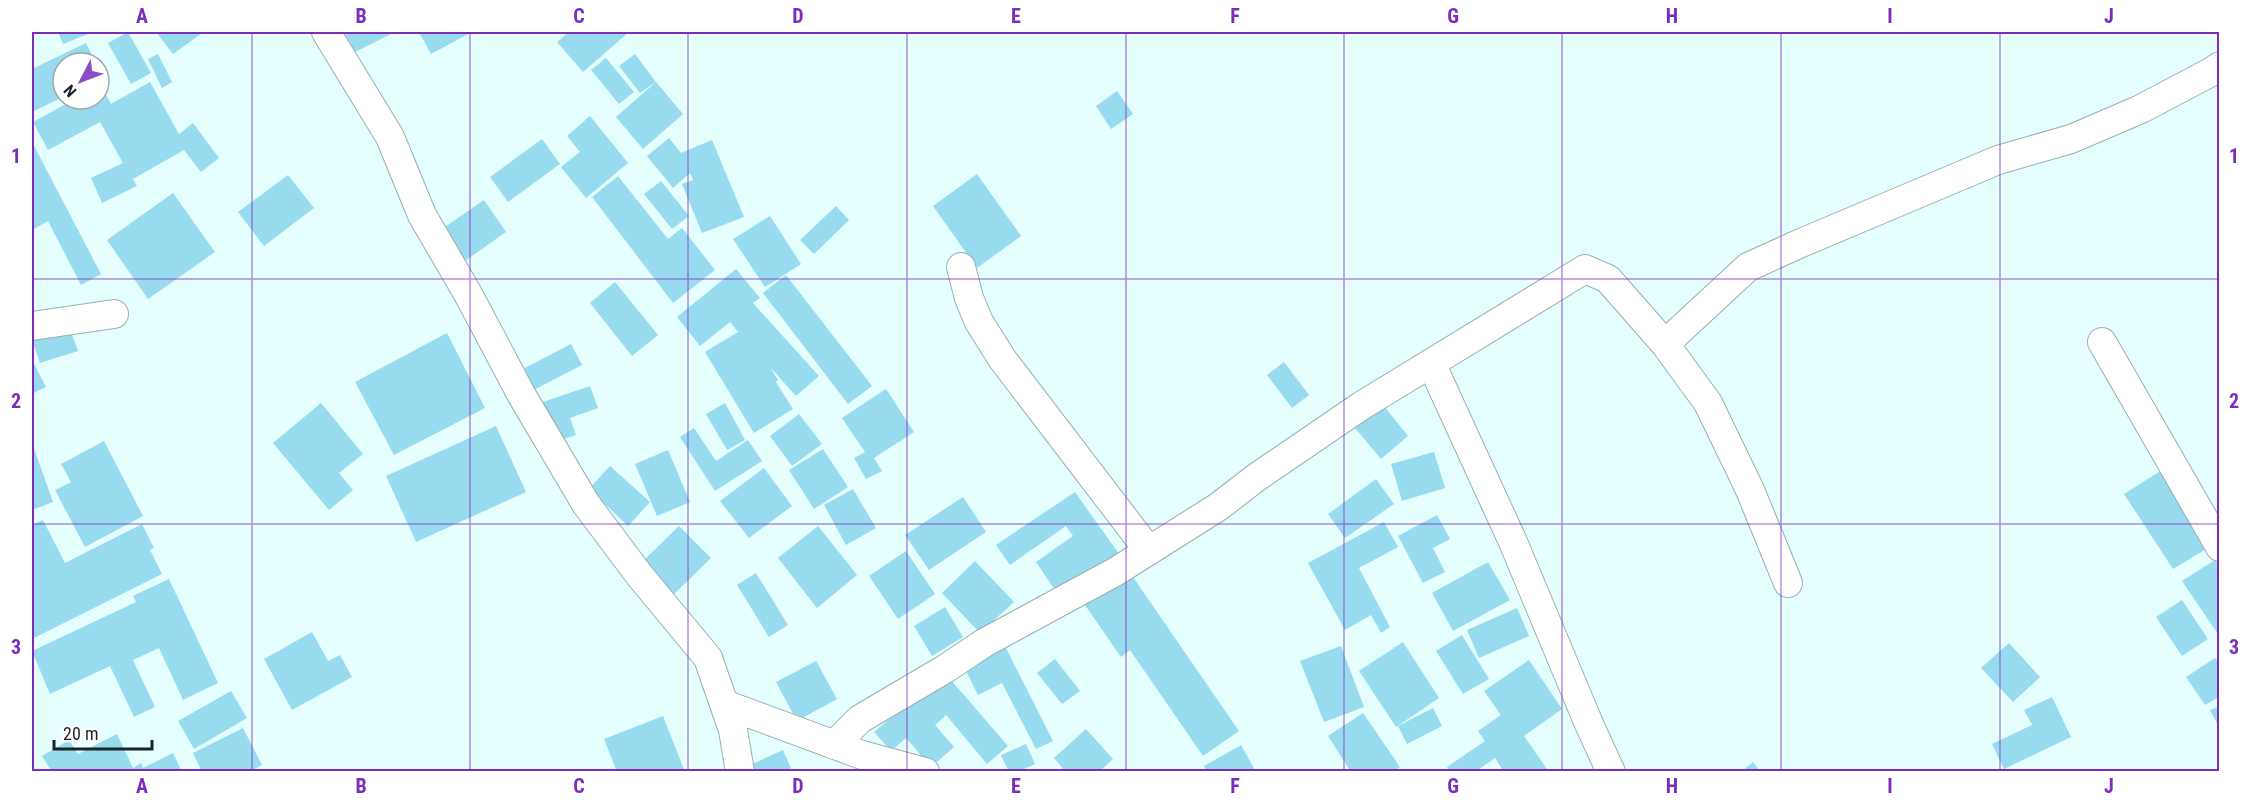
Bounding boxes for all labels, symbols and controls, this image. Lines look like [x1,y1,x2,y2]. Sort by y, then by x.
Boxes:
text: A [136,4,148,28]
text: B [355,4,367,28]
text: C [573,4,585,28]
text: D [792,4,804,28]
text: E [1011,4,1021,28]
text: F [1230,4,1240,28]
text: G [1447,4,1459,28]
text: H [1666,4,1678,28]
text: I [1887,4,1893,28]
text: J [2104,4,2114,28]
north arrow [51,51,111,111]
text: N [60,81,81,101]
text: 1 [11,144,21,168]
text: 1 [2229,144,2239,168]
text: 2 [11,389,21,413]
text: 2 [2229,389,2239,413]
text: 3 [11,635,21,659]
text: 3 [2229,635,2239,659]
scale bar [54,713,152,751]
text: 20 m [63,723,98,744]
text: A [136,774,148,798]
text: B [355,774,367,798]
text: C [573,774,585,798]
text: D [792,774,804,798]
text: E [1011,774,1021,798]
text: F [1230,774,1240,798]
text: G [1447,774,1459,798]
text: H [1666,774,1678,798]
text: I [1887,774,1893,798]
text: J [2104,774,2114,798]

